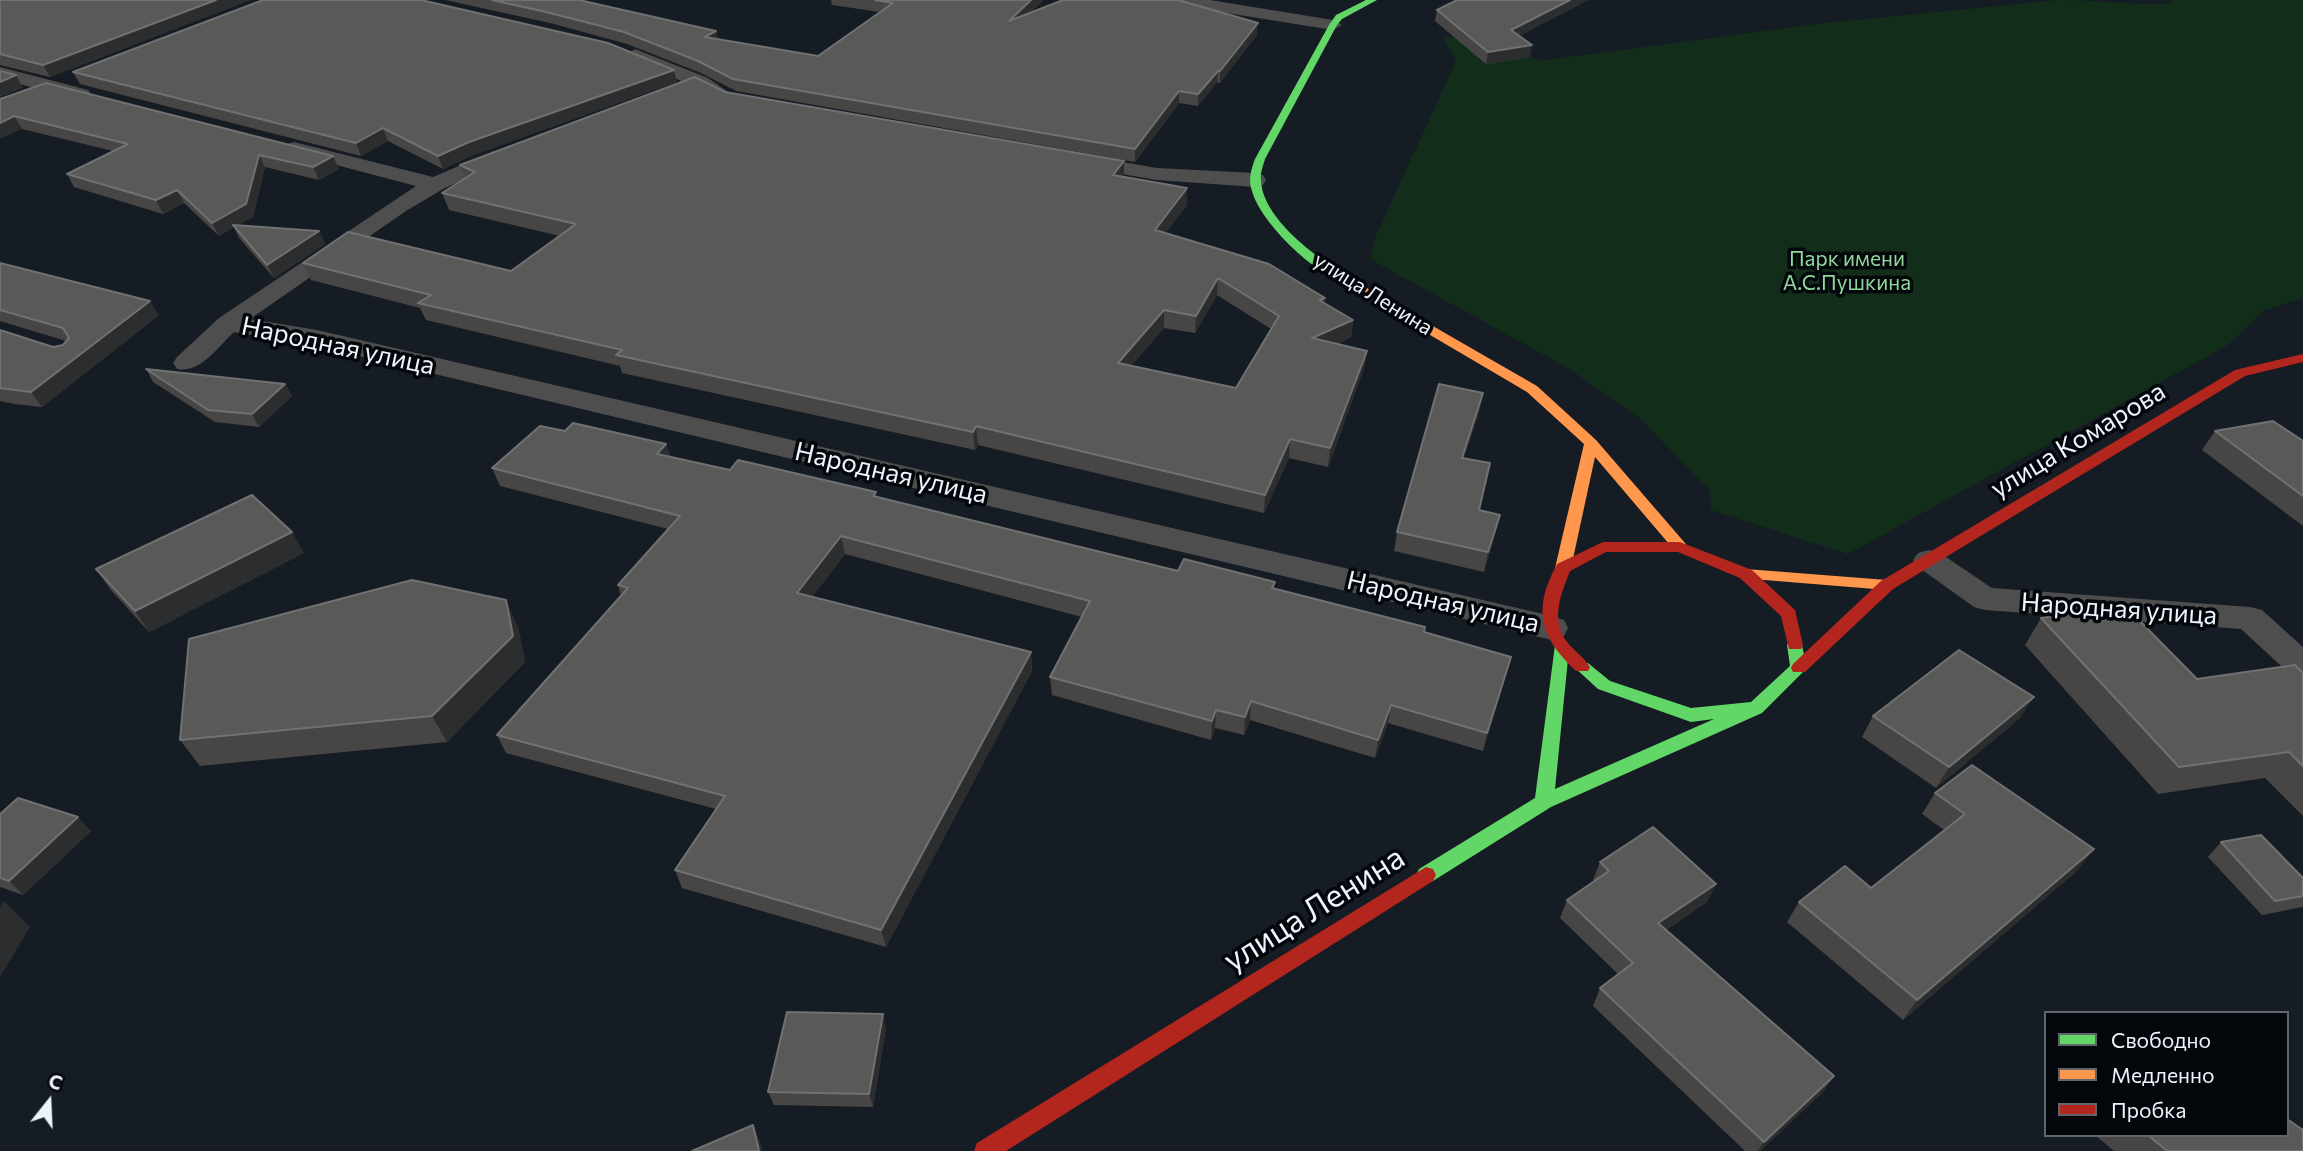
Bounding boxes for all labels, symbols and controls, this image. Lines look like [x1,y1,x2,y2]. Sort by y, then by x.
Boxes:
park label: Парк имени А.С.Пушкина [1783,246,1911,296]
street label: улица Ленина [1309,247,1437,341]
street label: Народная улица [239,310,437,382]
street label: улица Комарова [1985,376,2171,504]
street label: Народная улица [792,436,990,510]
street label: Народная улица [1344,565,1542,639]
street label: Народная улица [2020,587,2218,631]
street label: улица Ленина [1216,838,1412,980]
legend [2044,1011,2289,1137]
text: Свободно [2111,1027,2211,1052]
text: Медленно [2111,1062,2215,1087]
north arrow [14,1067,84,1137]
text: С [46,1069,65,1094]
text: Пробка [2111,1097,2186,1122]

